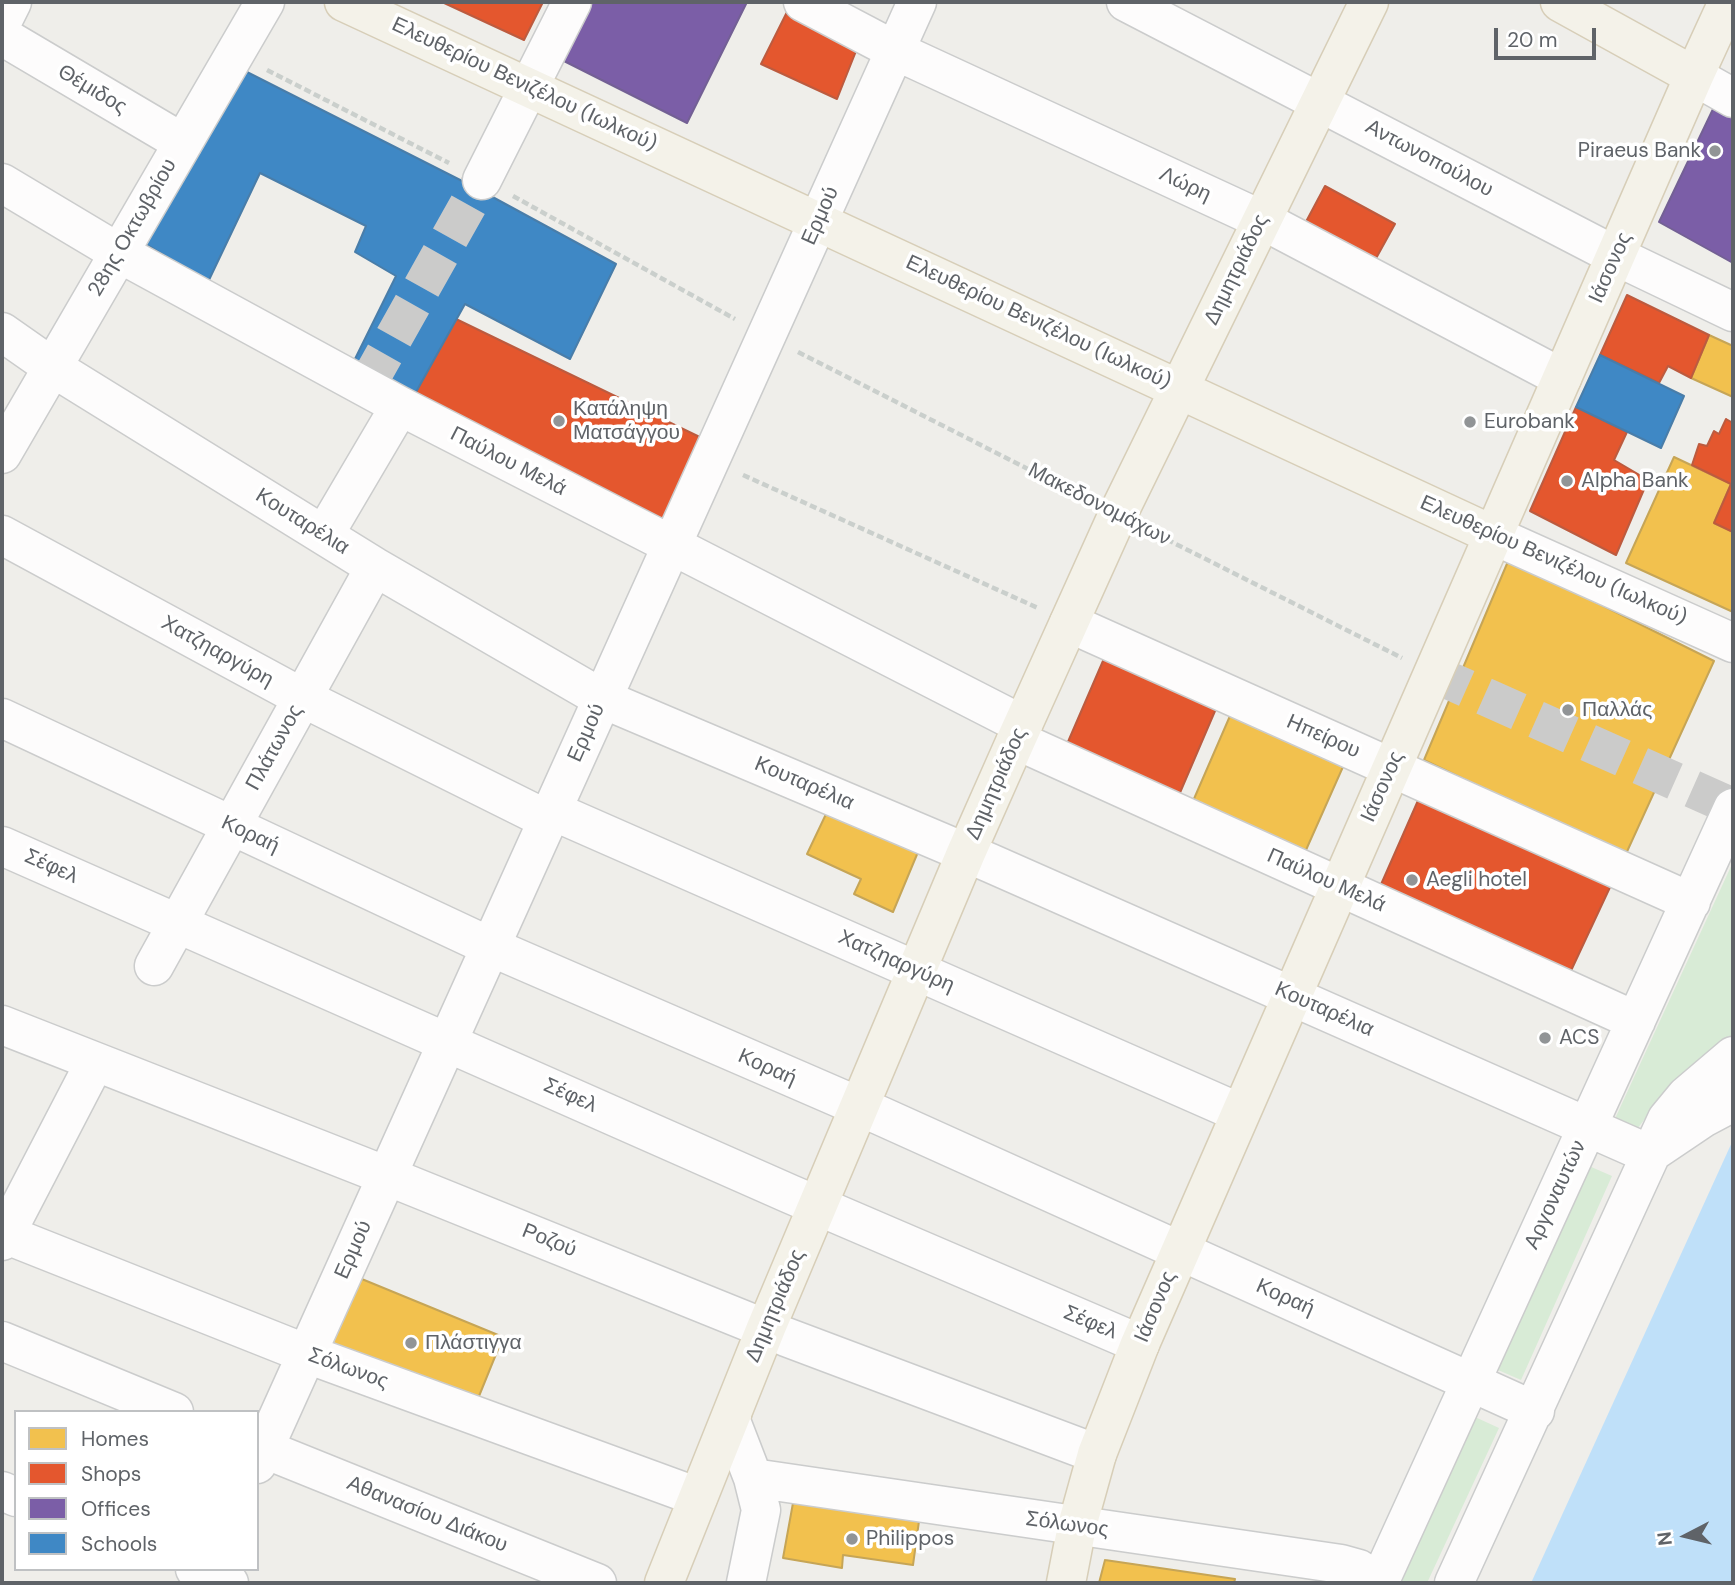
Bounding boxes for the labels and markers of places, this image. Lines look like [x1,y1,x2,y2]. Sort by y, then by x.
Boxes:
place label: Piraeus Bank [1578,138,1701,164]
marker: Piraeus Bank [1707,143,1723,159]
place label: Κατάληψη Ματσάγγου [573,396,680,446]
place label: Eurobank [1484,409,1575,435]
marker: Κατάληψη Ματσάγγου [551,413,567,429]
marker: Eurobank [1462,414,1478,430]
place label: Alpha Bank [1581,468,1689,494]
marker: Alpha Bank [1559,473,1575,489]
place label: Παλλάς [1582,697,1652,723]
marker: Παλλάς [1560,702,1576,718]
place label: Aegli hotel [1426,867,1527,893]
marker: Aegli hotel [1404,872,1420,888]
place label: ACS [1559,1025,1599,1051]
marker: ACS [1537,1030,1553,1046]
place label: Πλάστιγγα [425,1330,522,1356]
marker: Πλάστιγγα [403,1335,419,1351]
place label: Philippos [866,1526,954,1552]
marker: Philippos [844,1531,860,1547]

